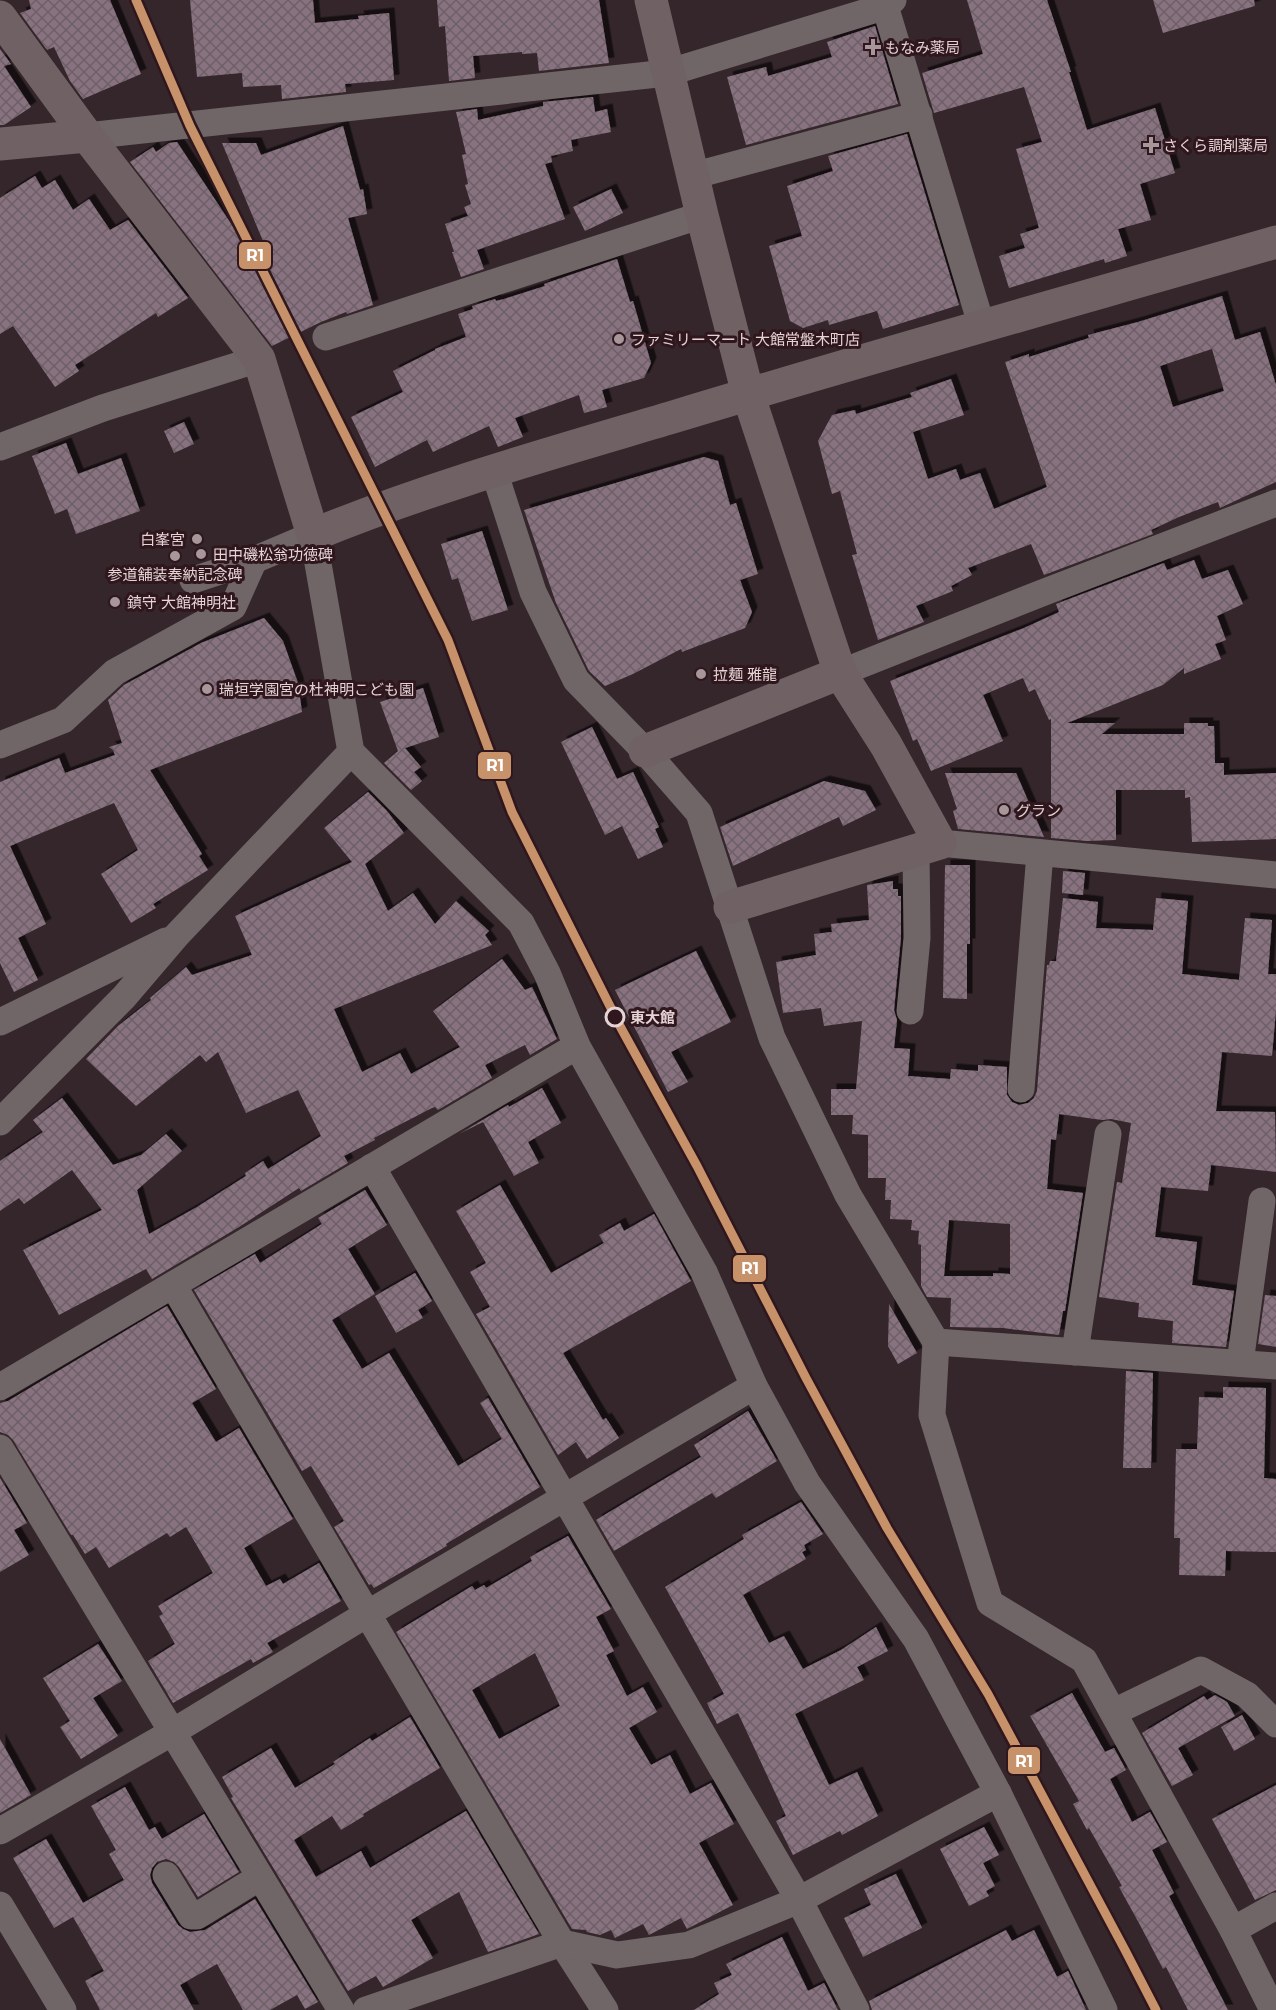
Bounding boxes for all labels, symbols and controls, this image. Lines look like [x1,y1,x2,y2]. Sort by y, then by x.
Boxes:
place label: もなみ薬局 [885,38,960,57]
marker: もなみ薬局 [866,40,880,54]
place label: さくら調剤薬局 [1163,136,1268,155]
marker: さくら調剤薬局 [1144,138,1158,152]
line badge: R1 [238,241,272,270]
text: R1 [246,246,264,265]
place label: ファミリーマート 大館常盤木町店 [631,330,860,349]
marker: ファミリーマート 大館常盤木町店 [612,332,626,346]
place label: 白峯宮 [140,530,185,549]
marker: 白峯宮 [190,532,204,546]
place label: 田中磯松翁功徳碑 [213,545,333,564]
marker: 田中磯松翁功徳碑 [194,547,208,561]
marker: 参道舗装奉納記念碑 [168,549,182,563]
place label: 参道舗装奉納記念碑 [107,565,243,584]
place label: 鎮守 大館神明社 [127,593,236,612]
marker: 鎮守 大館神明社 [108,595,122,609]
place label: 拉麺 雅龍 [713,665,777,684]
marker: 拉麺 雅龍 [694,667,708,681]
place label: 瑞垣学園宮の杜神明こども園 [219,680,414,699]
marker: 瑞垣学園宮の杜神明こども園 [200,682,214,696]
line badge: R1 [477,751,512,780]
text: R1 [486,756,504,775]
place label: グラン [1016,801,1061,820]
marker: グラン [997,803,1011,817]
marker: 東大館 [605,1007,625,1027]
place label: 東大館 [630,1008,675,1027]
line badge: R1 [732,1254,767,1283]
text: R1 [741,1259,759,1278]
line badge: R1 [1007,1746,1041,1775]
text: R1 [1015,1752,1033,1771]

